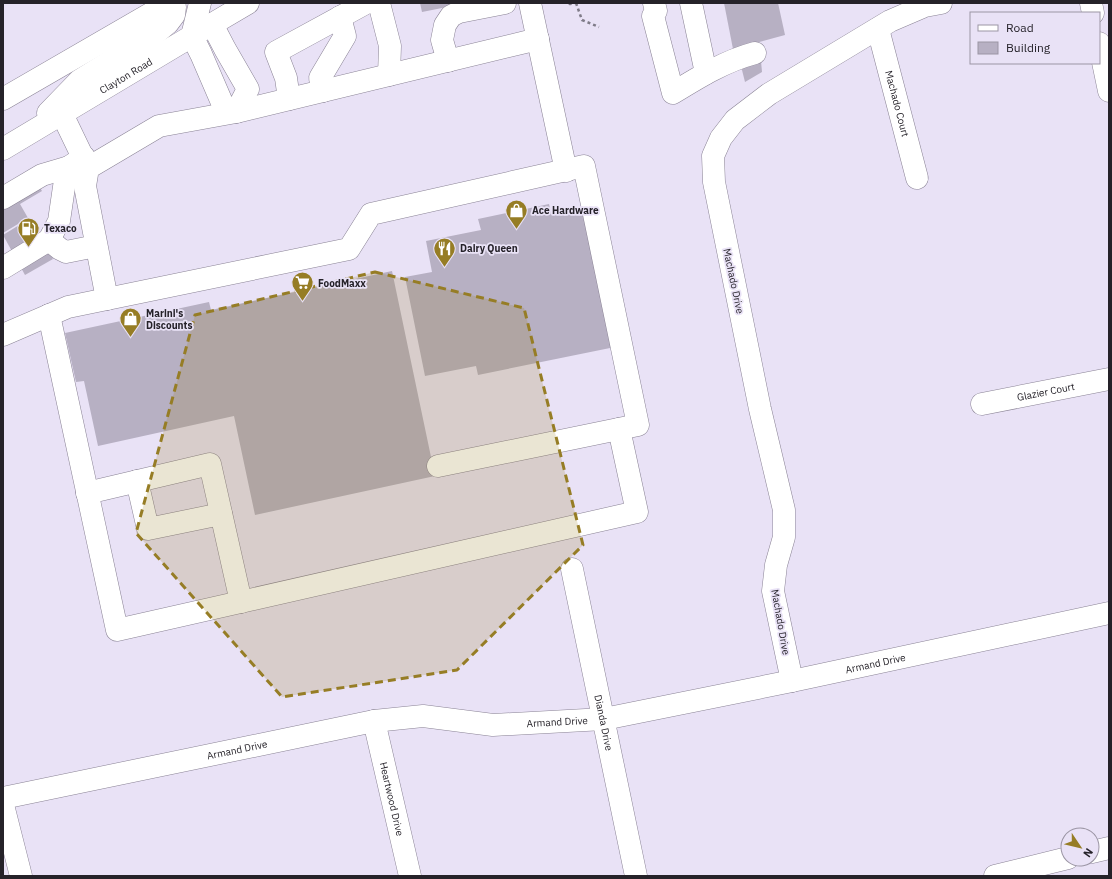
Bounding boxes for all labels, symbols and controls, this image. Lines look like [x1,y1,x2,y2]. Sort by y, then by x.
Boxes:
legend [970,12,1100,64]
text: Road [1006,20,1034,35]
text: Building [1006,40,1051,55]
street label: Clayton Road [97,55,155,97]
street label: Machado Court [882,69,912,139]
shop icon: Ace Hardware [503,197,529,230]
place label: Ace Hardware [532,204,599,217]
fuel station icon: Texaco [15,215,41,248]
place label: Texaco [44,222,77,235]
restaurant icon: Dairy Queen [431,235,457,268]
place label: Dairy Queen [460,242,518,255]
street label: Machado Drive [720,247,747,315]
supermarket icon: FoodMaxx [290,270,316,303]
place label: FoodMaxx [318,277,366,290]
shop icon: Marini's Discounts [117,306,143,339]
place label: Marini's Discounts [146,307,192,332]
street label: Glazier Court [1016,380,1076,404]
street label: Machado Drive [768,588,793,656]
street label: Armand Drive [844,651,907,676]
street label: Dianda Drive [591,694,616,753]
street label: Armand Drive [526,714,589,730]
street label: Armand Drive [206,737,269,763]
street label: Heartwood Drive [377,761,407,838]
north arrow [1060,827,1100,867]
text: N [1080,845,1096,860]

